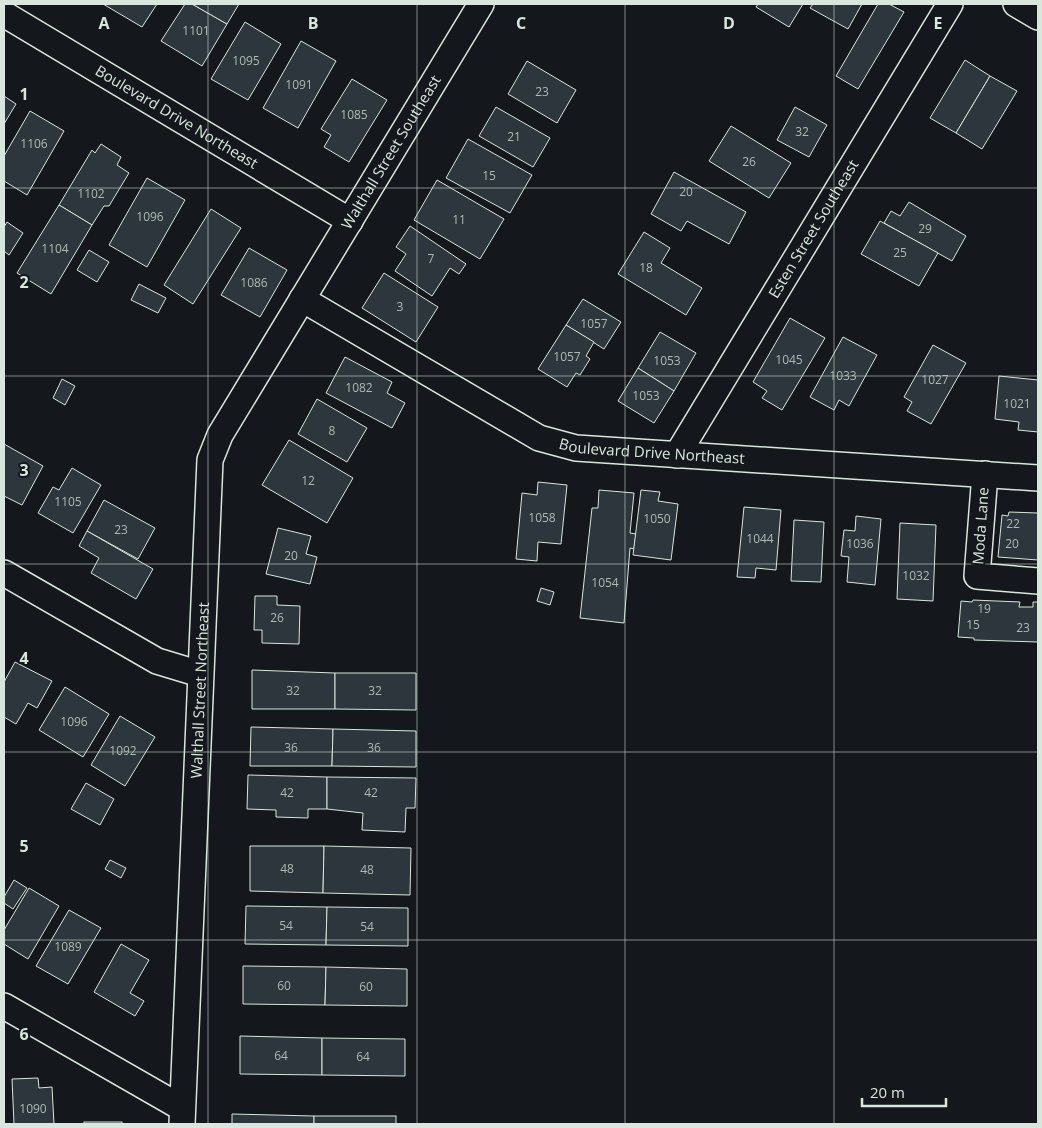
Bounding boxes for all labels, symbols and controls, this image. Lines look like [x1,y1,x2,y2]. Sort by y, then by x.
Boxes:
text: A [98,12,110,34]
text: B [308,12,318,34]
text: C [516,12,526,34]
text: D [723,12,735,34]
text: E [934,12,943,34]
house number: 1101 [182,22,210,39]
house number: 1095 [232,52,260,69]
street label: Boulevard Drive Northeast [92,60,262,173]
street label: Walthall Street Southeast [336,71,445,233]
house number: 1091 [285,76,313,93]
text: 1 [19,83,29,105]
house number: 23 [535,83,549,100]
house number: 1085 [340,106,368,123]
house number: 32 [795,123,809,140]
house number: 21 [507,128,521,145]
house number: 1106 [20,135,48,152]
house number: 26 [742,153,756,170]
street label: Esten Street Southeast [763,156,862,302]
house number: 15 [482,167,496,184]
house number: 20 [679,183,693,200]
house number: 1102 [77,185,105,202]
house number: 1096 [136,208,164,225]
house number: 11 [452,211,466,228]
house number: 29 [918,220,932,237]
house number: 1104 [41,240,69,257]
house number: 25 [893,244,907,261]
house number: 7 [428,250,435,267]
house number: 18 [639,259,653,276]
text: 2 [19,271,29,293]
house number: 1086 [240,274,268,291]
house number: 3 [397,298,404,315]
house number: 1057 [580,315,608,332]
house number: 1057 [553,348,581,365]
house number: 1045 [775,351,803,368]
house number: 1053 [653,352,681,369]
house number: 1033 [829,367,857,384]
house number: 1027 [921,371,949,388]
house number: 1082 [345,379,373,396]
house number: 1053 [632,387,660,404]
house number: 1021 [1003,395,1031,412]
house number: 8 [329,422,336,439]
street label: Boulevard Drive Northeast [557,433,745,468]
text: 3 [19,459,29,481]
house number: 12 [301,472,315,489]
street label: Moda Lane [967,486,993,565]
house number: 1105 [54,493,82,510]
house number: 1058 [528,509,556,526]
house number: 1050 [643,510,671,527]
house number: 22 [1006,515,1020,532]
house number: 23 [114,521,128,538]
house number: 1044 [746,530,774,547]
house number: 1036 [846,535,874,552]
house number: 20 [1005,535,1019,552]
house number: 20 [284,547,298,564]
house number: 1032 [902,567,930,584]
house number: 1054 [591,574,619,591]
house number: 19 [977,600,991,617]
street label: Walthall Street Northeast [186,602,213,779]
house number: 26 [270,609,284,626]
house number: 15 [966,616,980,633]
house number: 23 [1016,619,1030,636]
text: 4 [19,647,29,669]
house number: 32 [286,682,300,699]
house number: 32 [368,682,382,699]
house number: 1096 [60,713,88,730]
house number: 36 [284,739,298,756]
house number: 36 [367,739,381,756]
house number: 1092 [109,742,137,759]
house number: 42 [280,784,294,801]
house number: 42 [364,784,378,801]
text: 5 [19,835,29,857]
house number: 48 [280,860,294,877]
house number: 48 [360,861,374,878]
house number: 54 [279,917,293,934]
house number: 54 [360,918,374,935]
house number: 1089 [54,938,82,955]
house number: 60 [277,977,291,994]
house number: 60 [359,978,373,995]
text: 6 [19,1023,29,1045]
house number: 64 [274,1047,288,1064]
house number: 64 [356,1048,370,1065]
scale bar [862,1076,946,1108]
text: 20 m [870,1082,905,1102]
house number: 1090 [19,1100,47,1117]

